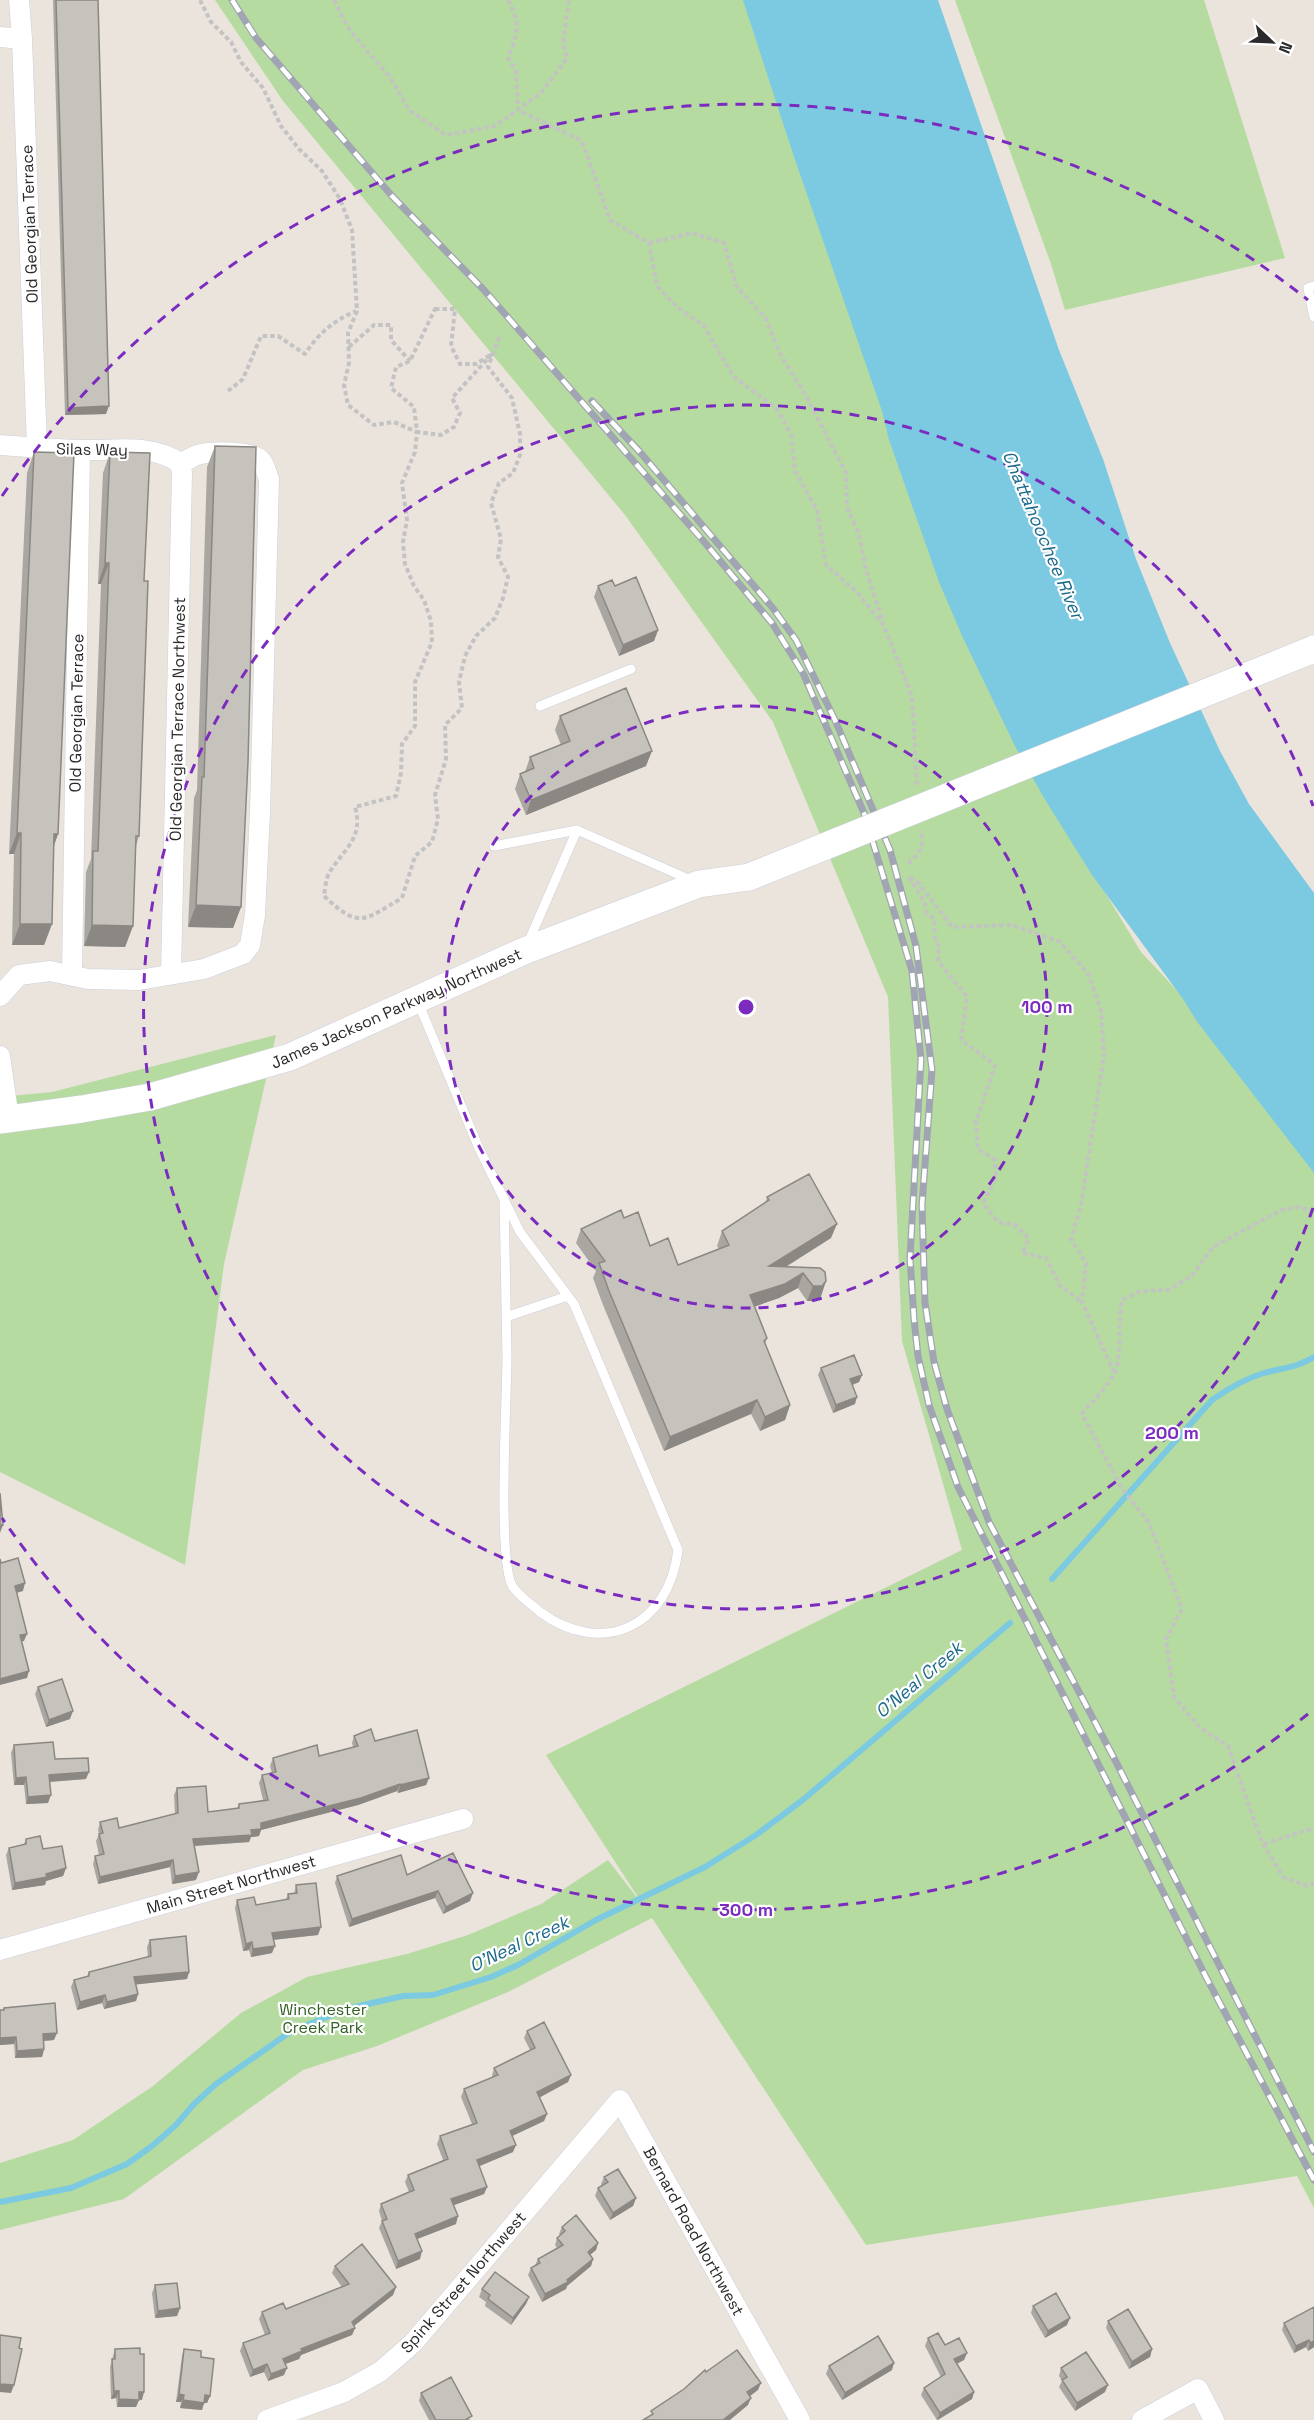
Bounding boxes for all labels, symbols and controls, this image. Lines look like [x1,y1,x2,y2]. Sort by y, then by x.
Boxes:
north arrow [1242,12,1302,72]
text: N [1274,39,1297,57]
street label: Old Georgian Terrace [16,144,43,304]
street label: Silas Way [56,438,128,461]
water label: Chattahoochee River [998,447,1090,625]
street label: Old Georgian Terrace Northwest [165,597,190,841]
street label: Old Georgian Terrace [65,633,88,793]
street label: James Jackson Parkway Northwest [267,943,525,1073]
text: 100 m [1021,995,1073,1018]
centre of rings [736,997,756,1017]
text: 200 m [1145,1421,1199,1444]
water label: O'Neal Creek [870,1635,969,1723]
street label: Main Street Northwest [144,1850,318,1919]
text: 300 m [719,1898,773,1921]
water label: O'Neal Creek [465,1909,574,1977]
park label: Winchester Creek Park [279,1999,367,2038]
street label: Bernard Road Northwest [638,2143,749,2319]
street label: Spink Street Northwest [396,2207,531,2357]

